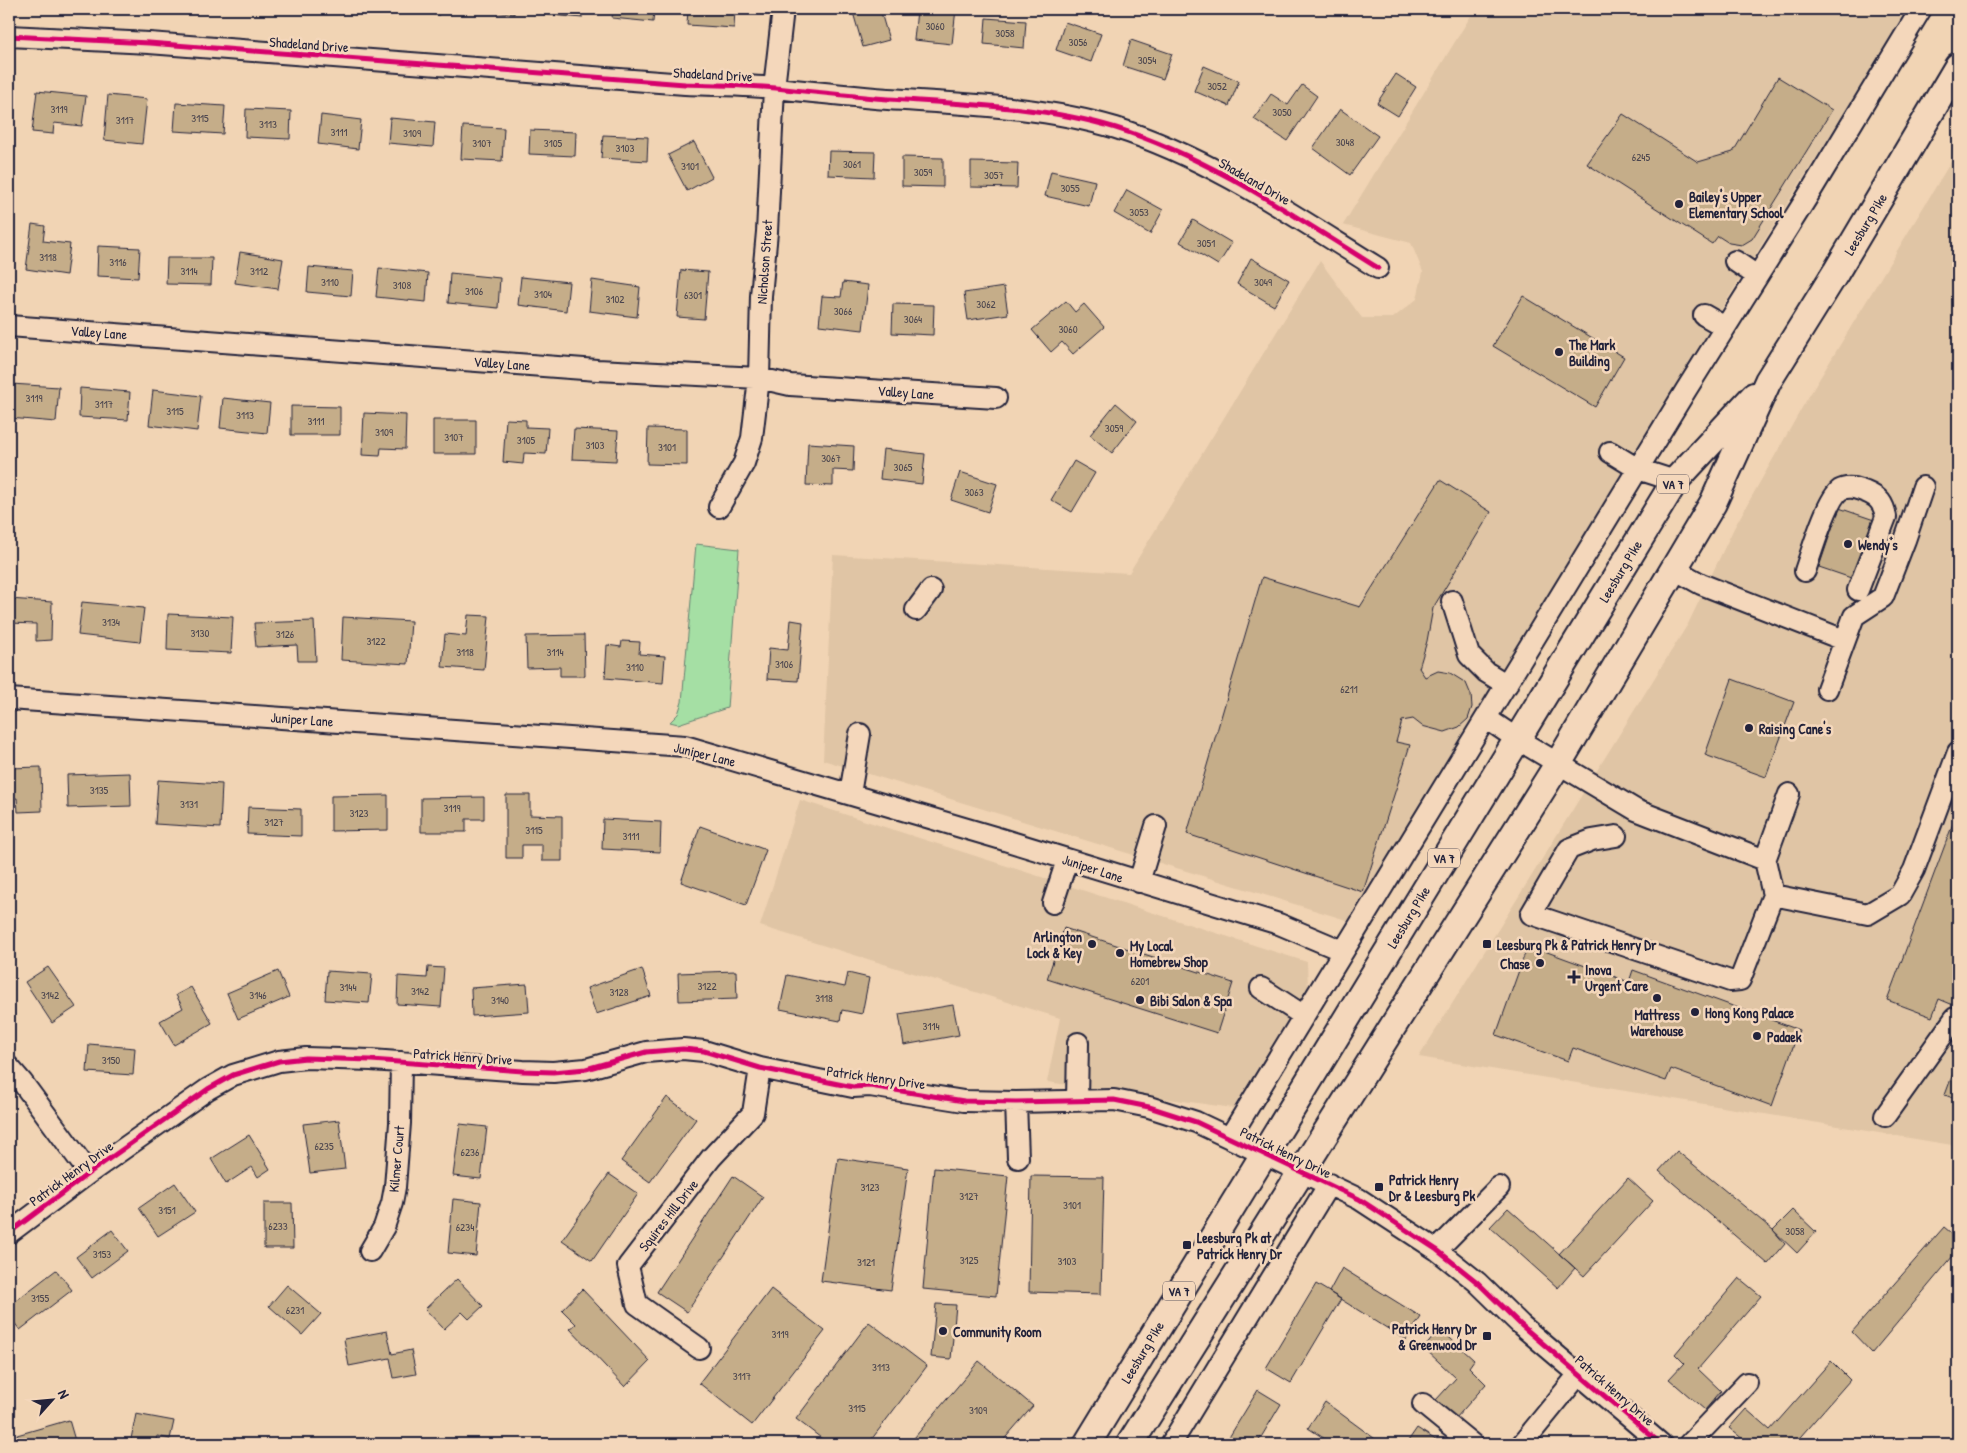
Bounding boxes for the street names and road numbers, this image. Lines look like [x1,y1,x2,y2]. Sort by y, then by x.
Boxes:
street label: Shadeland Drive [269,32,350,56]
street label: Shadeland Drive [673,62,754,86]
street label: Shadeland Drive [1216,153,1294,209]
street label: Leesburg Pike [1839,189,1892,259]
street label: Nicholson Street [752,219,776,305]
street label: Valley Lane [70,321,128,344]
street label: Valley Lane [473,352,531,375]
street label: Valley Lane [877,381,935,404]
road number: VA 7 [1657,474,1689,494]
street label: Leesburg Pike [1594,536,1647,606]
street label: Juniper Lane [270,707,335,732]
street label: Juniper Lane [672,737,738,772]
road number: VA 7 [1428,848,1460,868]
street label: Juniper Lane [1060,849,1126,888]
street label: Leesburg Pike [1382,882,1435,952]
street label: Patrick Henry Drive [413,1043,514,1070]
street label: Patrick Henry Drive [825,1061,927,1094]
street label: Patrick Henry Drive [1237,1122,1335,1183]
street label: Kilmer Court [384,1125,408,1193]
street label: Patrick Henry Drive [25,1136,118,1211]
street label: Squires Hill Drive [634,1175,703,1256]
road number: VA 7 [1163,1282,1195,1300]
street label: Leesburg Pike [1116,1317,1169,1387]
street label: Patrick Henry Drive [1571,1350,1659,1431]

